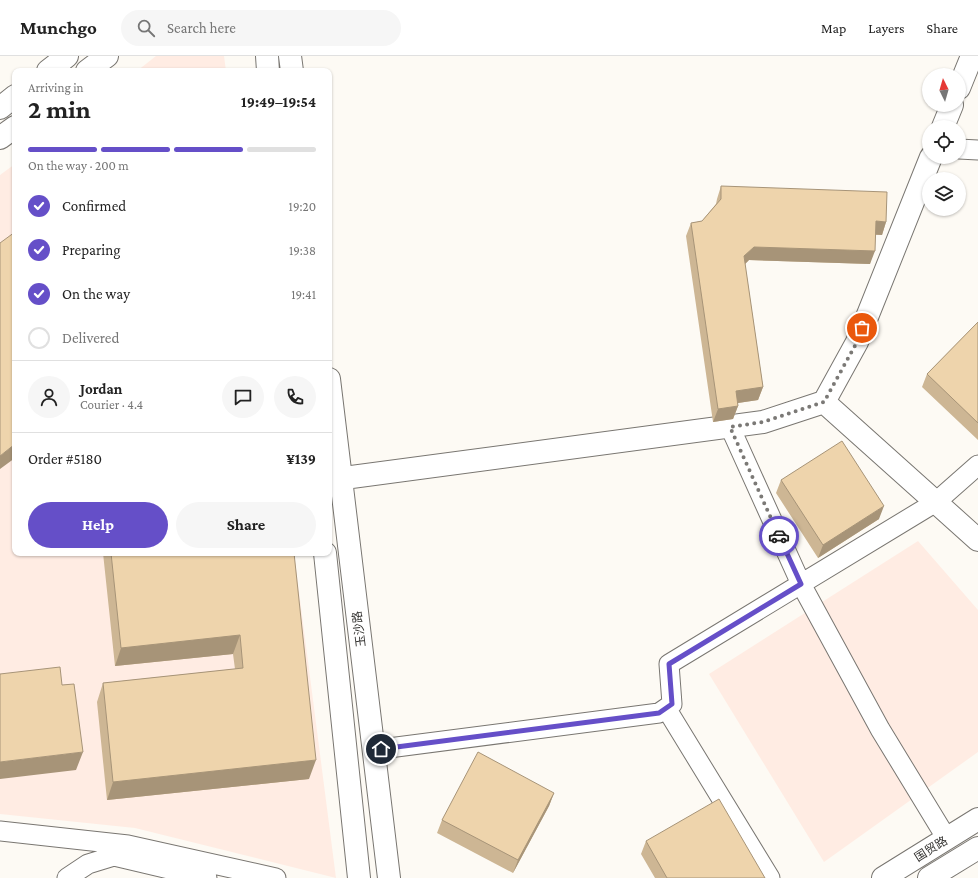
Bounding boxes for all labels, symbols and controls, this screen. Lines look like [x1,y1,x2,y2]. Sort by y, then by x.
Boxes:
search box [121,10,401,46]
text: Munchgo [20,17,97,38]
icon: search [135,17,157,39]
text: Search here [167,20,236,36]
text: Map [821,20,846,36]
text: Layers [868,20,905,36]
text: Share [927,20,958,36]
north arrow [922,68,966,112]
map controls [922,68,966,216]
text: Arriving in [28,80,84,95]
text: 19:49–19:54 [241,94,316,110]
text: 2 min [28,95,91,124]
button: locate [922,120,966,164]
text: On the way · 200 m [28,158,129,173]
button: layers [922,172,966,216]
icon: check [28,195,50,217]
text: Confirmed [62,198,126,214]
text: 19:20 [289,199,316,214]
icon: check [28,239,50,261]
text: Preparing [62,242,121,258]
text: 19:38 [289,243,316,258]
icon: check [28,283,50,305]
text: On the way [62,286,130,302]
text: 19:41 [291,287,316,302]
pin [845,311,879,345]
icon: bag [851,317,873,339]
text: Delivered [62,330,119,346]
button: person [28,376,70,418]
button: chat [222,376,264,418]
button: phone [274,376,316,418]
text: Jordan [80,381,122,397]
text: Courier · 4.4 [80,397,143,412]
text: Order #5180 [28,451,102,467]
text: ¥139 [286,451,316,467]
button: Help [28,502,168,548]
button: Share [176,502,316,548]
courier [759,516,799,556]
icon: car [768,525,790,547]
street label: 玉沙路 [350,610,368,648]
pin [364,732,398,766]
icon: home [370,738,392,760]
street label: 国贸路 [912,834,950,864]

